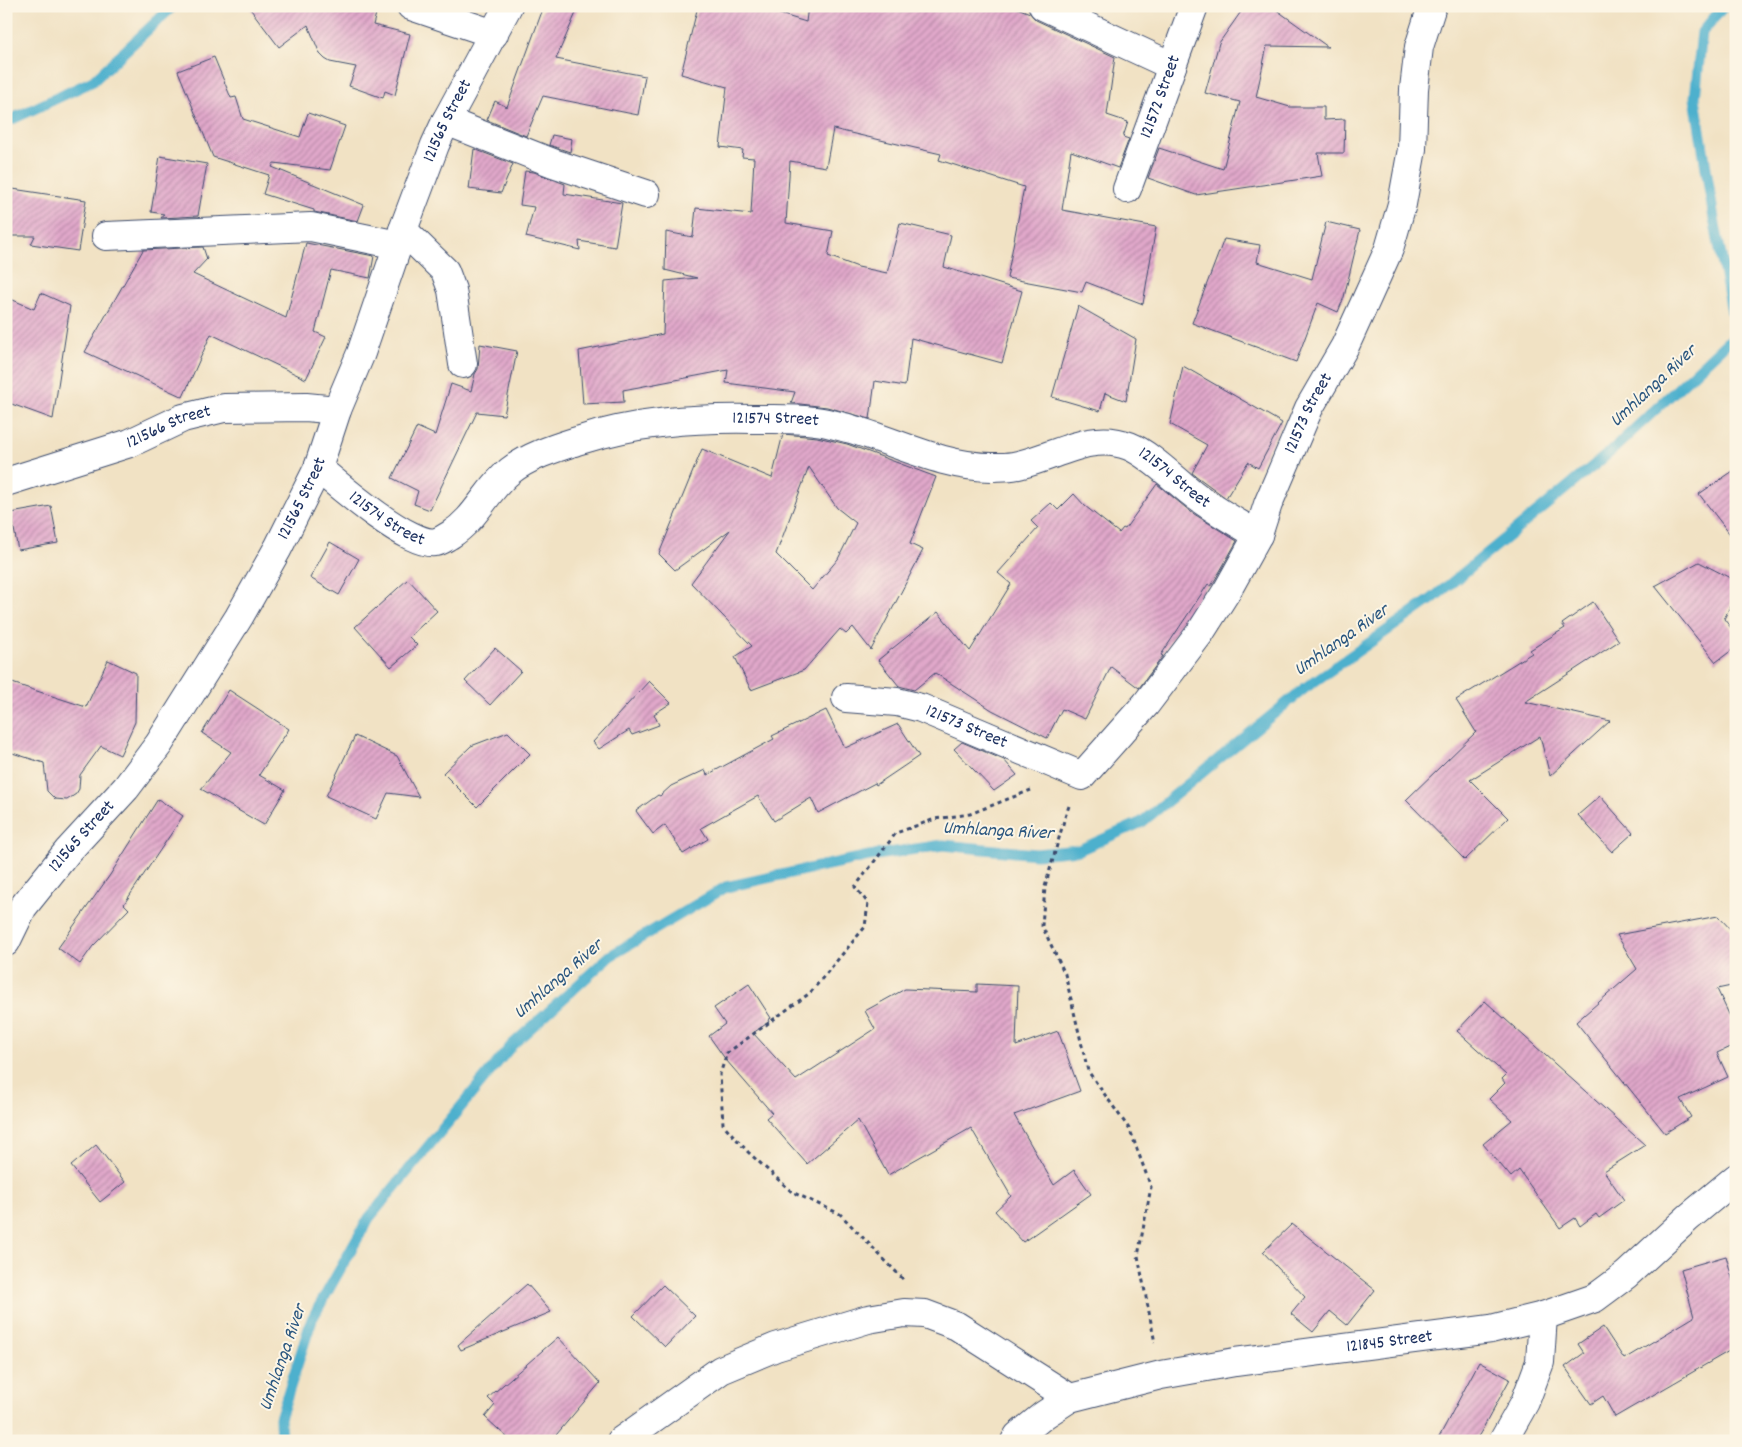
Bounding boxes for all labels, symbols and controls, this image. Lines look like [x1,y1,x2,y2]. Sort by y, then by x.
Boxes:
street label: 121572 Street [1134,52,1187,142]
street label: 121565 Street [417,75,479,166]
water label: Umhlanga River [1604,338,1705,435]
street label: 121573 Street [1278,368,1339,458]
street label: 121566 Street [124,399,214,456]
street label: 121574 Street [732,406,820,434]
street label: 121574 Street [1133,441,1216,515]
street label: 121565 Street [272,454,333,544]
street label: 121574 Street [343,485,428,553]
water label: Umhlanga River [1289,597,1397,684]
street label: 121573 Street [921,699,1011,756]
street label: 121565 Street [43,795,121,878]
water label: Umhlanga River [942,816,1056,848]
water label: Umhlanga River [508,932,611,1027]
water label: Umhlanga River [253,1299,315,1415]
street label: 121845 Street [1345,1324,1434,1360]

